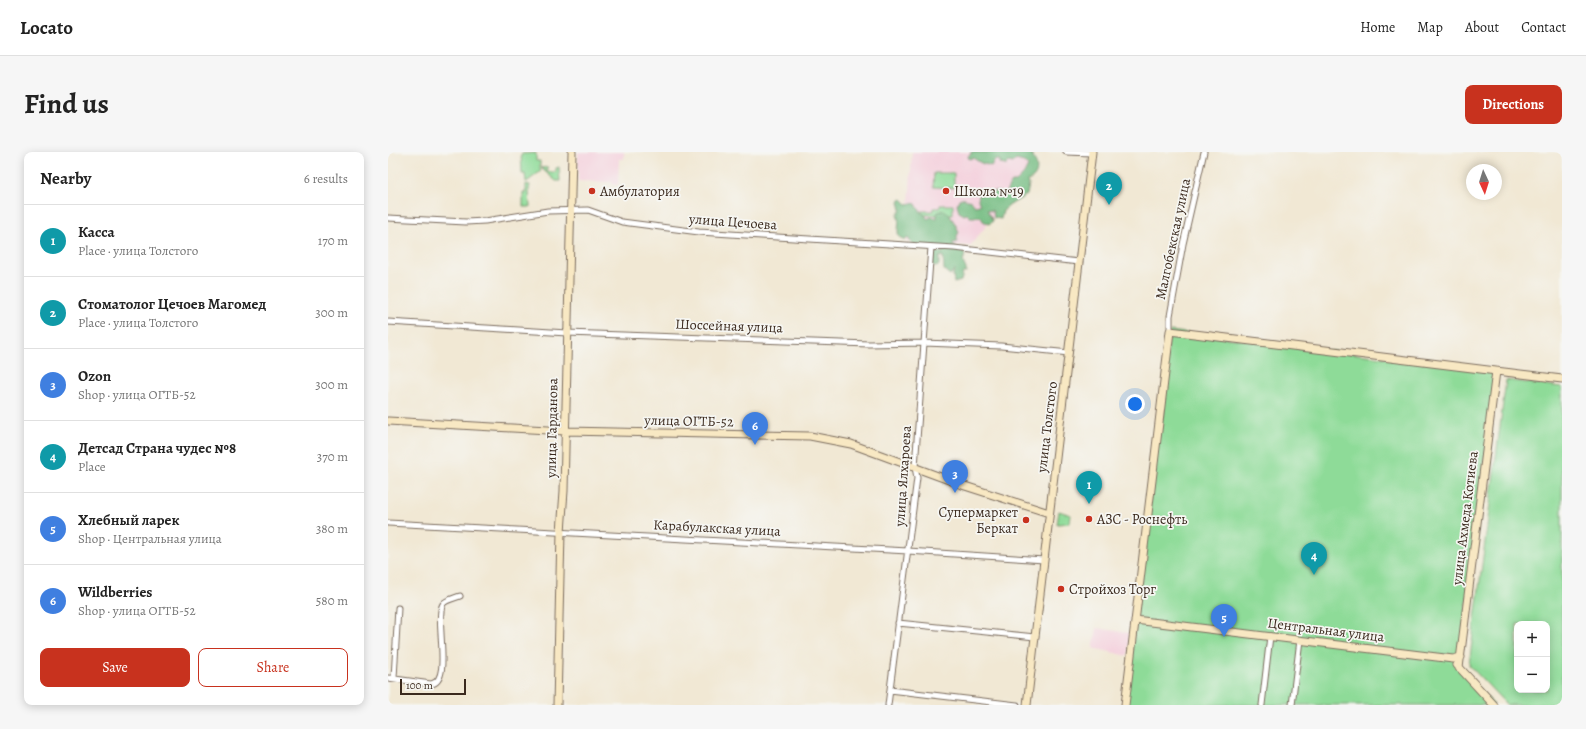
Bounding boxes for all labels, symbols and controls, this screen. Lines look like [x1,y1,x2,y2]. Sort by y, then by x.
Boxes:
text: Locato [20,15,73,41]
text: Home [1360,18,1395,37]
text: Map [1417,18,1443,37]
text: About [1465,18,1499,37]
text: Contact [1521,18,1566,37]
text: Find us [24,85,109,123]
button: Directions [1465,85,1562,124]
north arrow [1466,164,1502,200]
text: Nearby [40,167,91,190]
text: 6 results [304,170,348,187]
pin: 2 [1096,172,1122,205]
street label: Малгобекская улица [1151,176,1195,301]
place label: Амбулатория [599,182,680,201]
place label: Школа №19 [954,182,1024,201]
marker: Амбулатория [587,186,597,196]
marker: Школа №19 [941,186,951,196]
street label: улица Цечоева [687,209,778,235]
text: Касса [78,222,115,242]
text: 1 [51,232,55,249]
text: 170 m [318,232,348,249]
text: Place · улица Толстого [78,242,198,259]
text: Стоматолог Цечоев Магомед [78,294,266,314]
text: 2 [50,304,56,321]
text: 300 m [315,304,348,321]
text: Place · улица Толстого [78,314,198,331]
street label: Шоссейная улица [675,315,784,337]
text: Ozon [78,366,111,386]
text: 3 [50,376,56,393]
text: 300 m [315,376,348,393]
street label: улица Гарданова [542,377,562,479]
street label: улица Толстого [1032,380,1062,475]
text: Shop · улица ОГТБ-52 [78,386,196,403]
your location [1125,394,1145,414]
street label: улица ОГТБ-52 [643,411,734,431]
pin: 6 [742,412,768,445]
street label: улица Ялхароева [890,424,916,528]
text: Детсад Страна чудес №8 [78,438,236,458]
text: 4 [50,448,56,465]
text: 370 m [317,448,348,465]
street label: улица Ахмеда Котиева [1447,449,1483,587]
text: Place [78,458,106,475]
pin: 3 [942,460,968,493]
pin: 1 [1076,471,1102,504]
place label: Супермаркет Беркат [939,503,1018,538]
text: Хлебный ларек [78,510,180,530]
place label: АЗС - Роснефть [1096,510,1187,529]
marker: АЗС - Роснефть [1084,514,1094,524]
street label: Карабулакская улица [653,515,782,541]
marker: Супермаркет Беркат [1021,515,1031,525]
text: 5 [50,520,56,537]
text: 380 m [316,520,348,537]
text: Shop · Центральная улица [78,530,222,547]
pin: 4 [1301,542,1327,575]
place label: Стройхоз Торг [1069,580,1156,599]
text: Wildberries [78,582,152,602]
marker: Стройхоз Торг [1056,584,1066,594]
text: 6 [50,592,56,609]
text: 580 m [316,592,348,609]
text: Shop · улица ОГТБ-52 [78,602,196,619]
pin: 5 [1211,604,1237,637]
street label: Центральная улица [1267,613,1386,647]
map controls [1514,621,1550,693]
button: + [1514,621,1550,657]
button: Save [40,648,190,687]
button: Share [198,648,348,687]
button: − [1514,657,1550,693]
scale bar [400,677,466,696]
text: 100 m [406,678,433,693]

